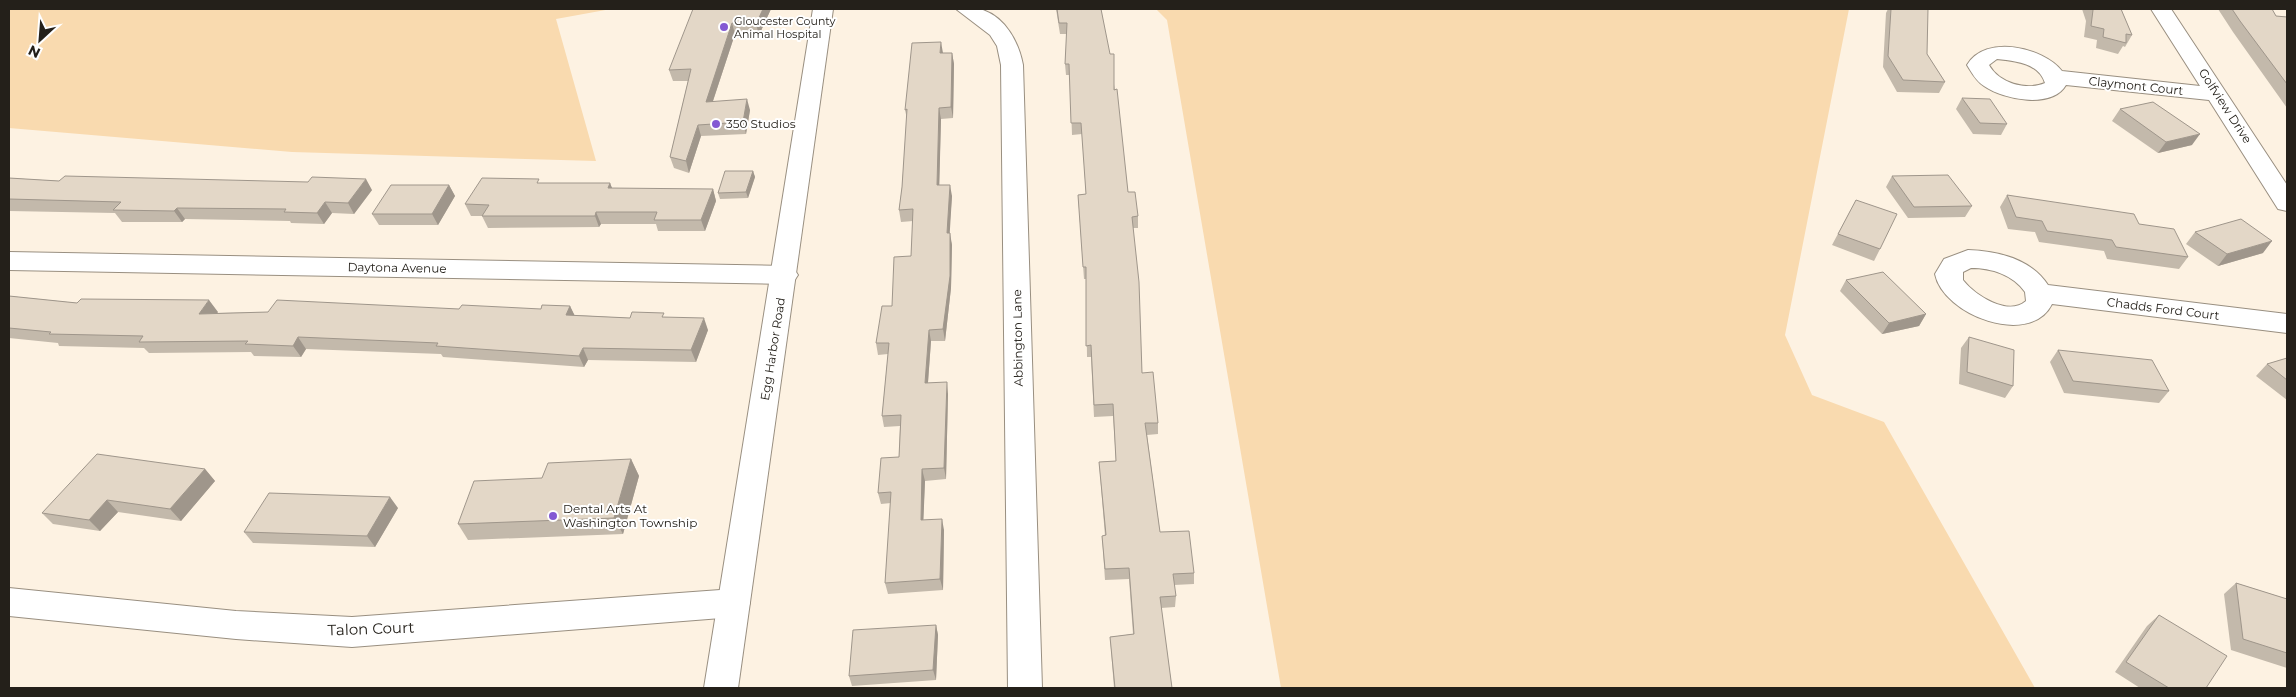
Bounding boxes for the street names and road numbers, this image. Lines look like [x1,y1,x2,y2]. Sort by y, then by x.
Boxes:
street label: Golfview Drive [2196,65,2255,146]
street label: Claymont Court [2088,73,2184,98]
street label: Daytona Avenue [347,259,447,276]
street label: Abbington Lane [1009,289,1026,387]
street label: Chadds Ford Court [2106,294,2220,323]
street label: Egg Harbor Road [757,296,788,401]
street label: Talon Court [327,617,415,640]

